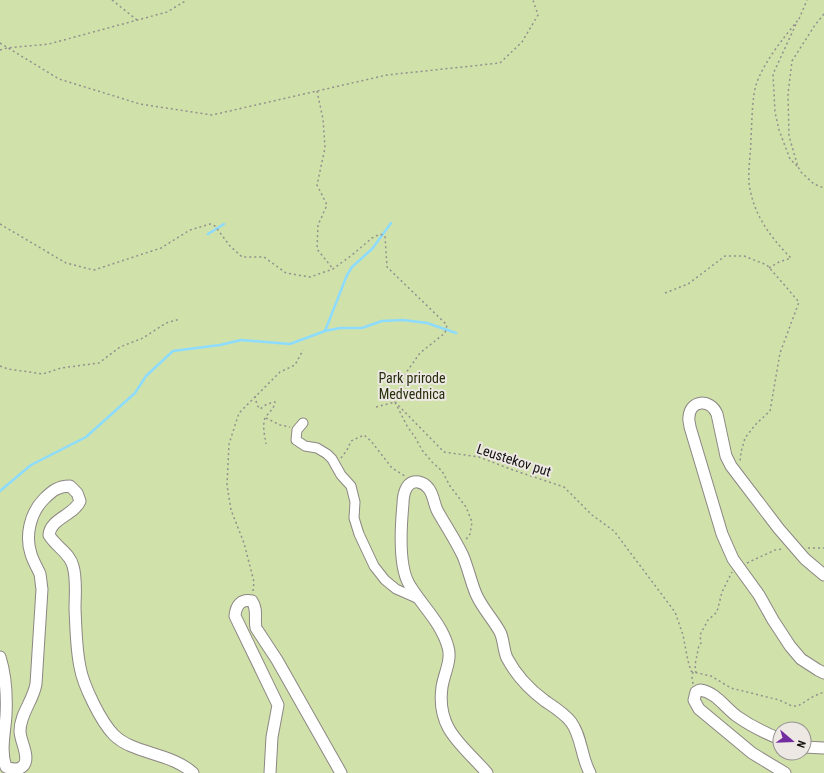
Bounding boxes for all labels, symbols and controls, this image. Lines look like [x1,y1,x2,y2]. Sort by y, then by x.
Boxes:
park label: Park prirode Medvednica [378,370,446,402]
street label: Leustekov put [475,440,553,480]
north arrow [772,721,812,761]
text: N [794,739,808,750]

